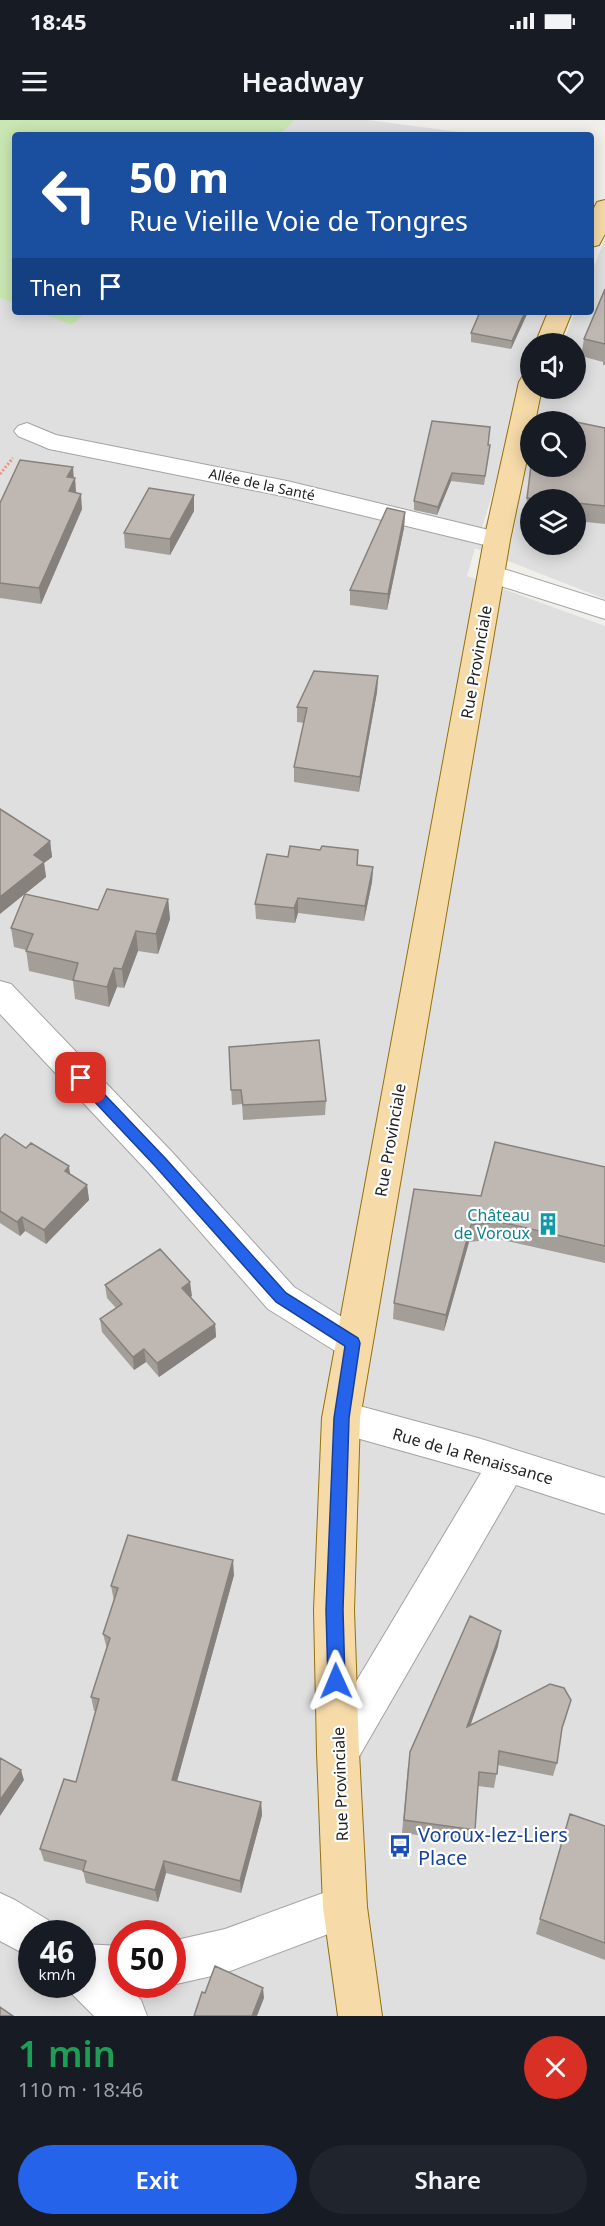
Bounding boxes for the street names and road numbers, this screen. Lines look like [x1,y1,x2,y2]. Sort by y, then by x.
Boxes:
street label: Allée de la Santé [207,463,317,505]
street label: Rue Provinciale [455,604,497,720]
street label: Rue Provinciale [369,1082,411,1198]
street label: Rue de la Renaissance [390,1423,556,1489]
street label: Rue Provinciale [327,1726,353,1842]

